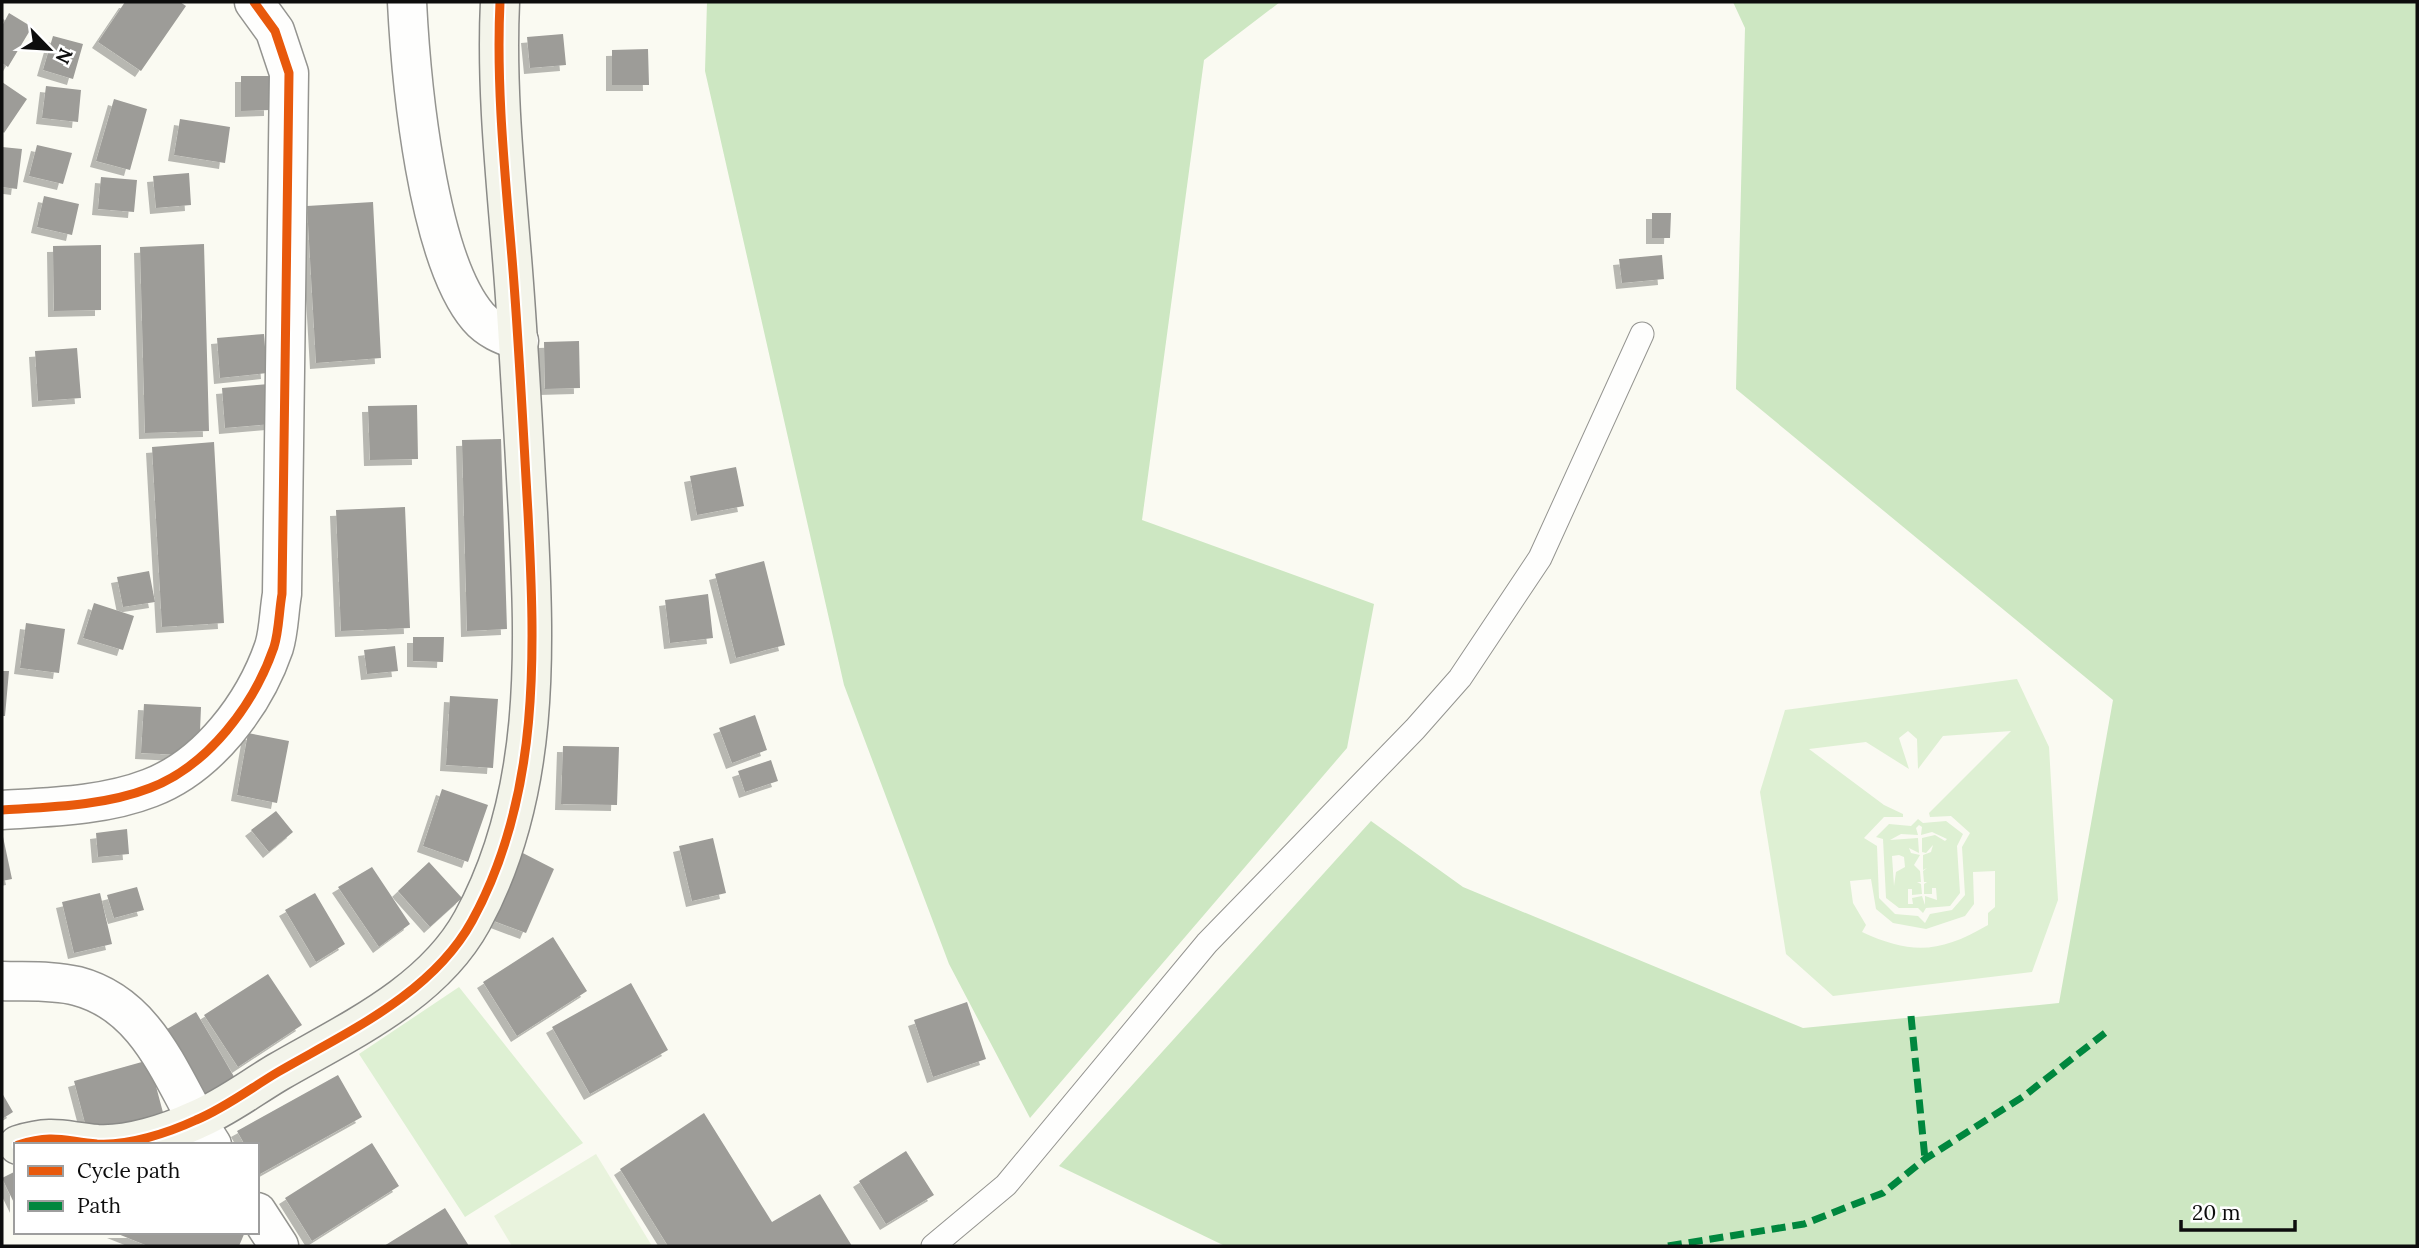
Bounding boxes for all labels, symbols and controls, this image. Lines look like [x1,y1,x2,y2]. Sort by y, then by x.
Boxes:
north arrow [14,14,84,84]
text: N [50,44,78,68]
legend [14,1143,259,1234]
text: Cycle path [77,1157,180,1184]
scale bar [2181,1188,2295,1232]
text: Path [77,1192,121,1219]
text: 20 m [2192,1199,2241,1226]

